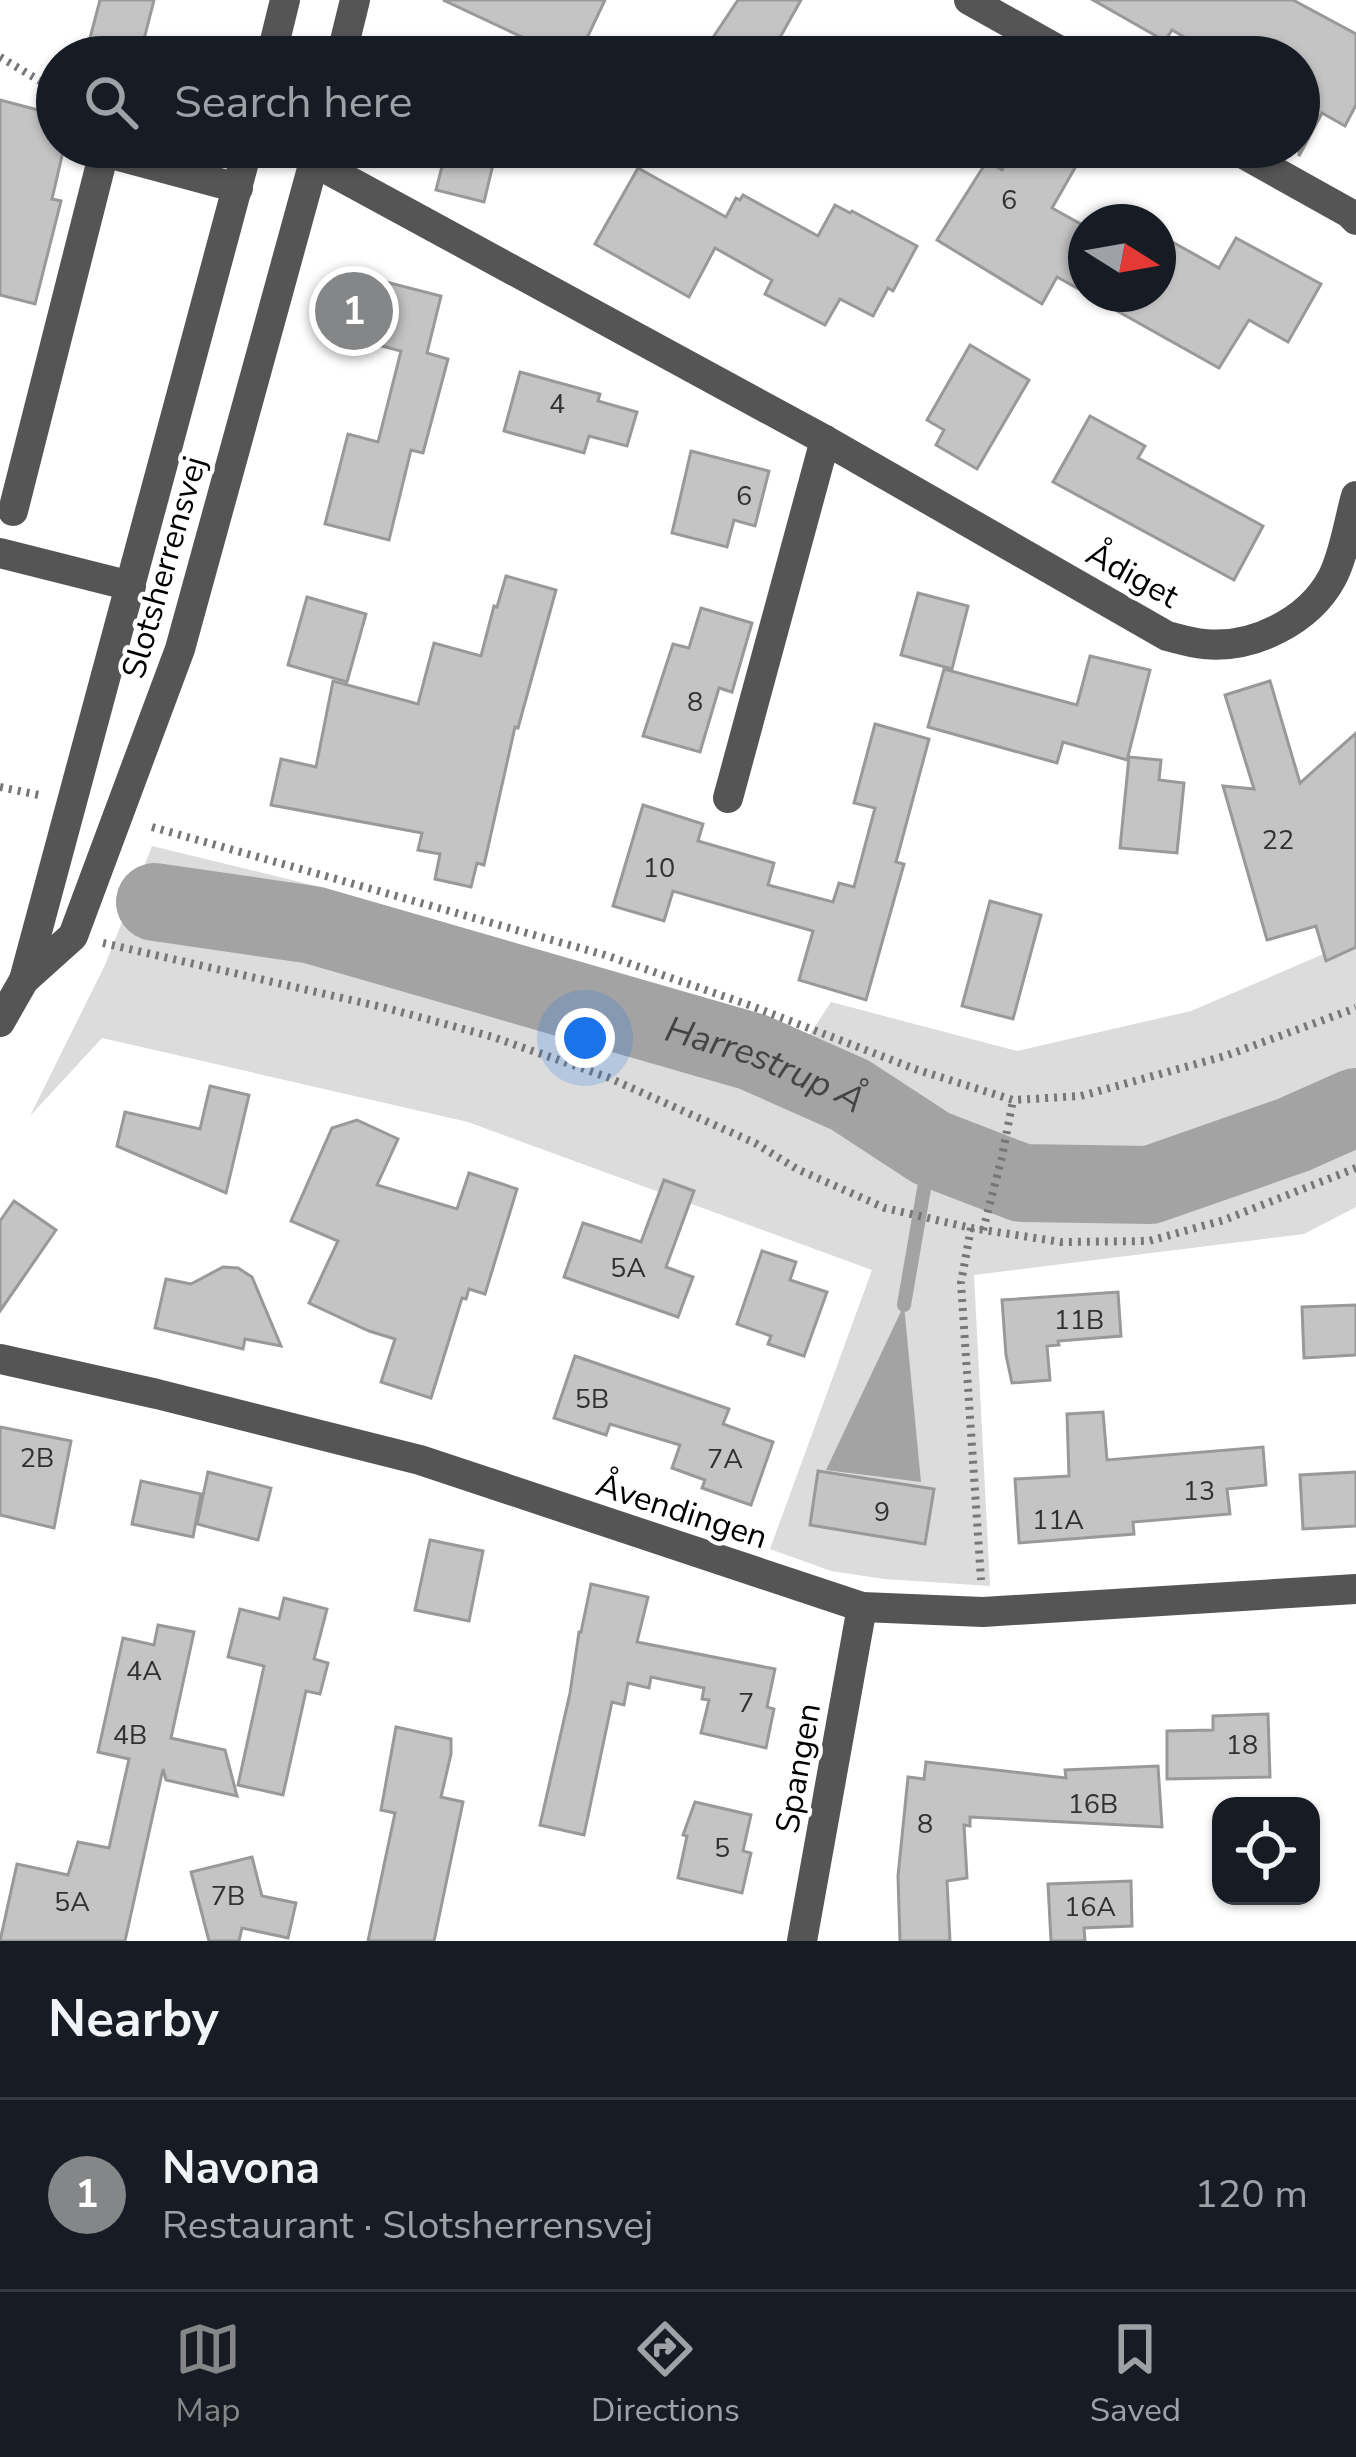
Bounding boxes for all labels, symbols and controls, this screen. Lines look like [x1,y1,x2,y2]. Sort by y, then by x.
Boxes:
search box [36,36,1320,168]
icon: search [78,69,144,135]
text: Search here [174,72,413,133]
house number: 6 [1001,182,1017,219]
north arrow [1068,204,1176,312]
pin: 1 [315,266,393,356]
house number: 4 [549,386,565,423]
street label: Slotsherrensvej [111,451,218,684]
house number: 6 [736,478,752,515]
street label: Ådiget [1078,532,1187,619]
house number: 8 [687,684,703,721]
house number: 22 [1262,822,1294,859]
house number: 10 [643,850,675,887]
water label: Harrestrup Å [659,1005,875,1125]
your location [555,1008,615,1068]
house number: 5A [610,1250,646,1287]
house number: 11B [1054,1302,1104,1339]
house number: 5B [575,1381,609,1418]
house number: 2B [20,1440,54,1477]
house number: 7A [707,1441,743,1478]
street label: Åvendingen [590,1463,773,1560]
house number: 13 [1183,1473,1215,1510]
house number: 9 [874,1494,890,1531]
house number: 11A [1032,1502,1084,1539]
house number: 4A [126,1653,162,1690]
house number: 7 [738,1685,754,1722]
street label: Spangen [765,1700,832,1837]
house number: 4B [113,1717,147,1754]
house number: 18 [1226,1727,1258,1764]
house number: 16B [1068,1786,1118,1823]
map controls [1212,1797,1320,1905]
button: locate [1212,1797,1320,1905]
house number: 8 [917,1806,933,1843]
house number: 5 [714,1830,730,1867]
house number: 7B [211,1878,245,1915]
house number: 5A [54,1884,90,1921]
house number: 16A [1064,1889,1116,1926]
text: Nearby [48,1984,219,2054]
text: Navona [162,2138,320,2199]
text: 1 [75,2168,99,2221]
text: 120 m [1194,2168,1308,2221]
text: Restaurant · Slotsherrensvej [162,2199,653,2252]
tab: Map [175,2316,241,2433]
tab: Directions [591,2316,740,2433]
tab: Saved [1090,2316,1181,2433]

